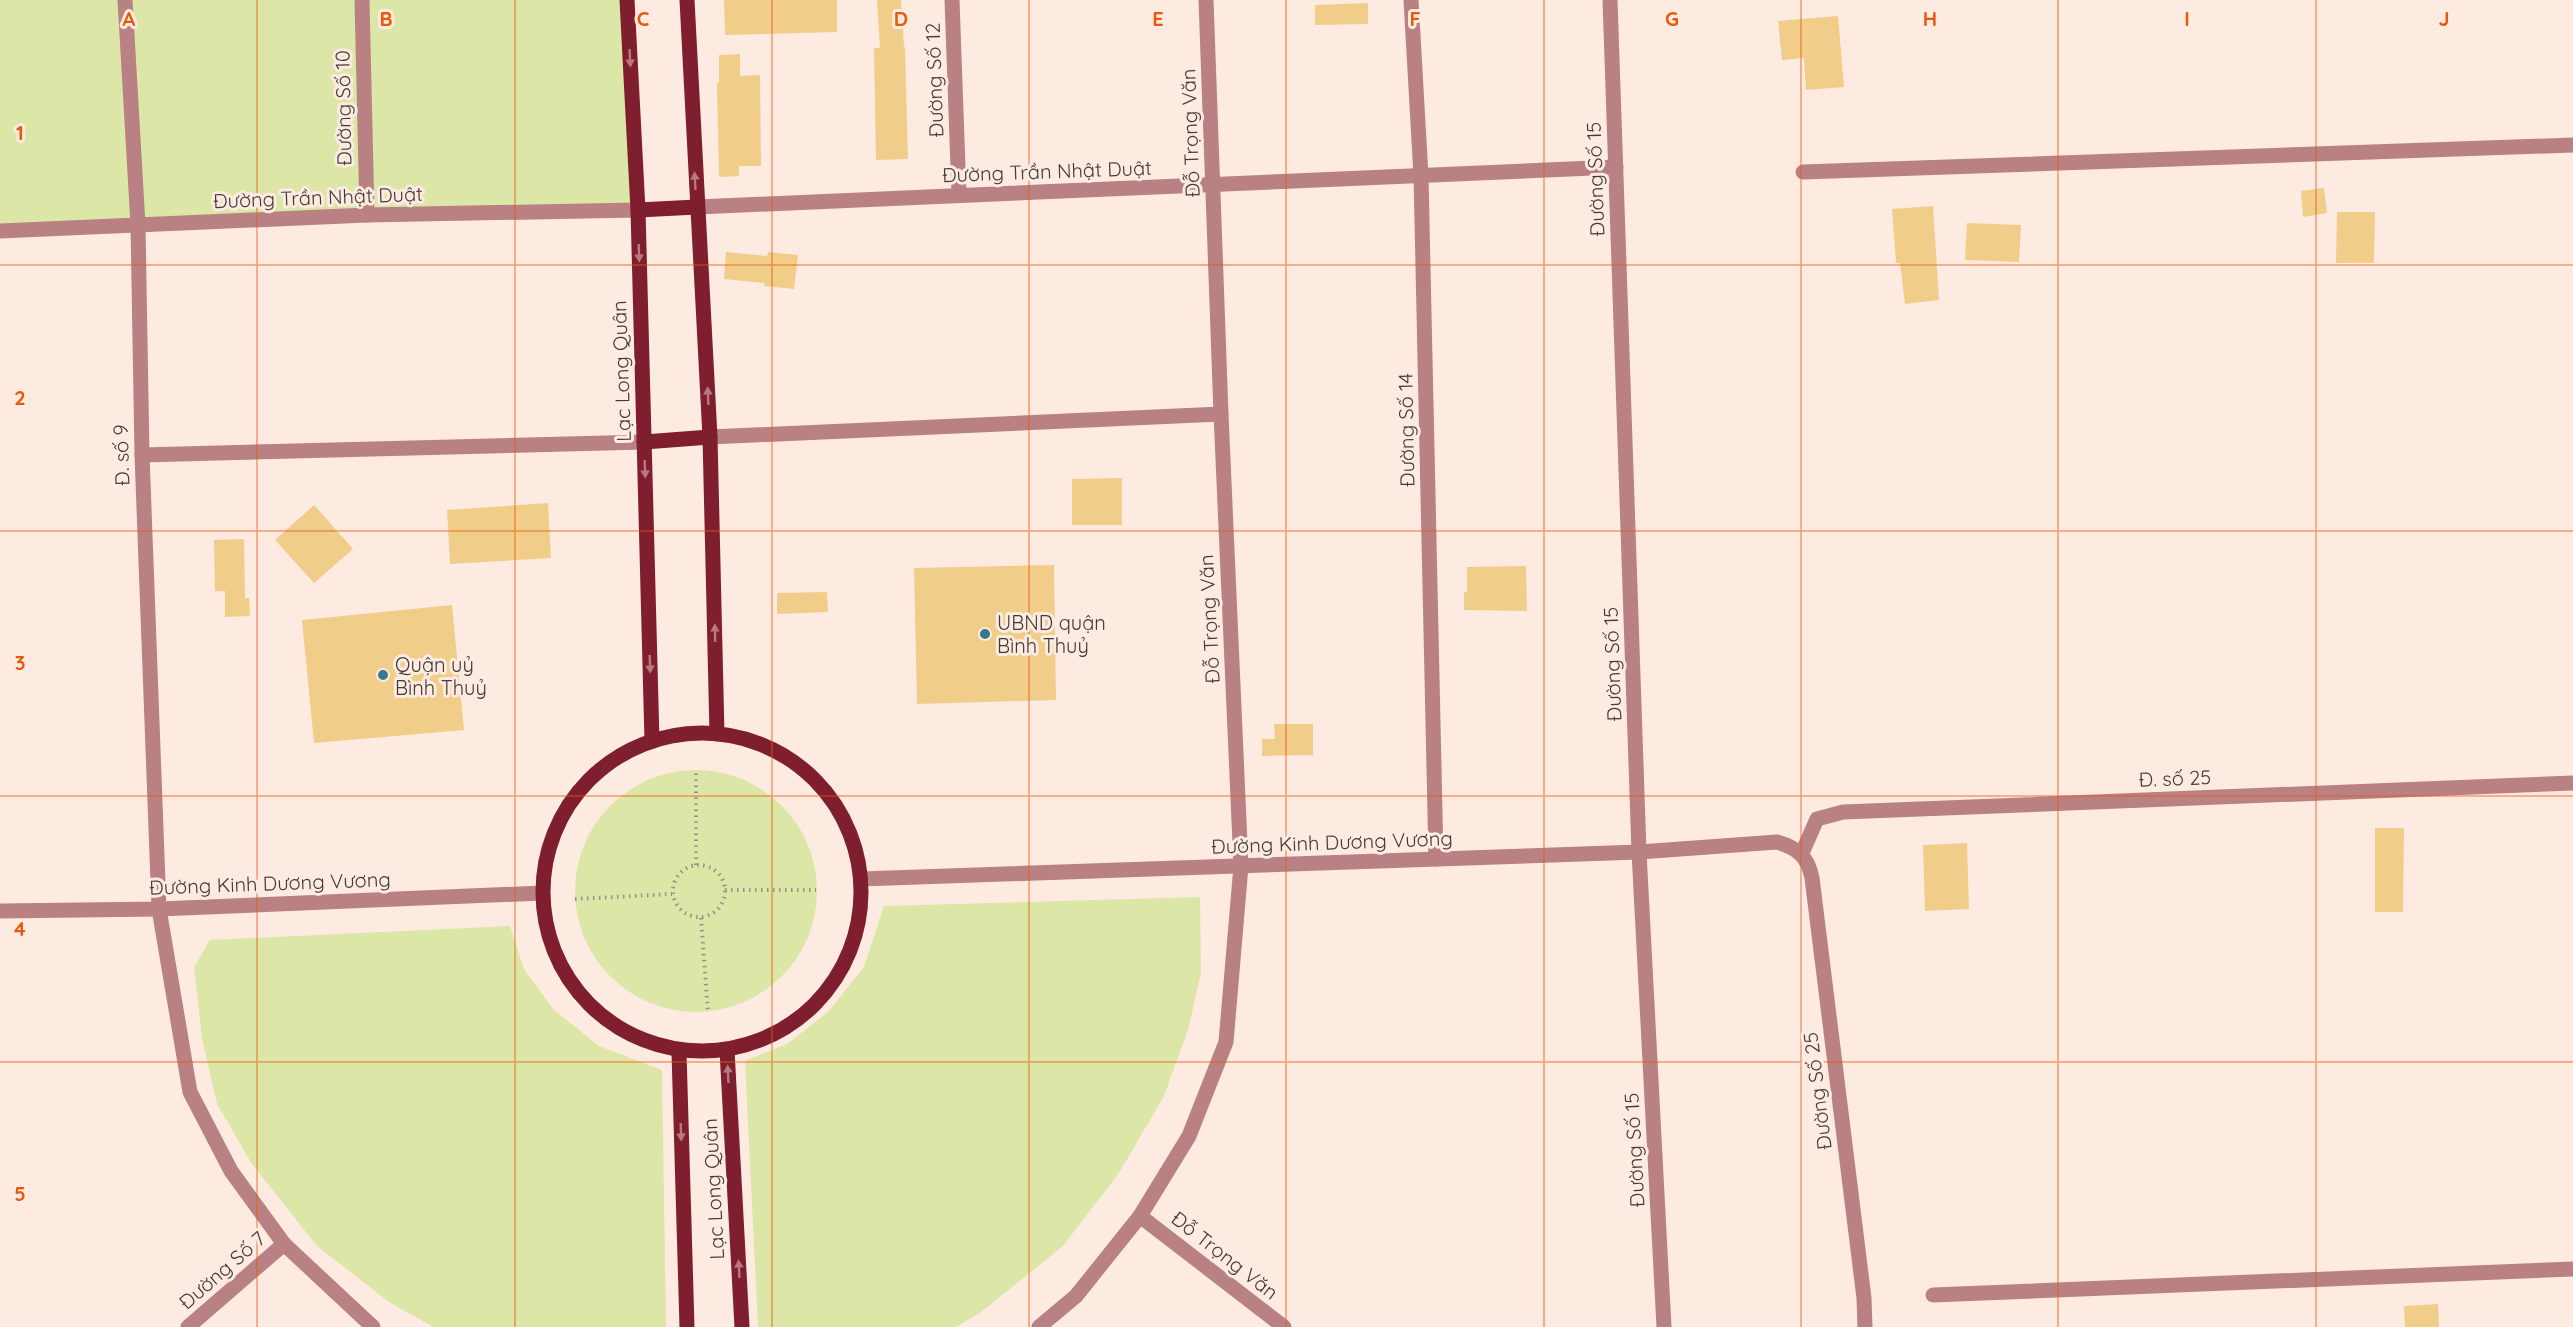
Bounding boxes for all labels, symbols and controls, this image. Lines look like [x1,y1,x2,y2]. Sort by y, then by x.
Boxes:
text: A [123,6,136,31]
text: B [379,6,393,31]
text: C [637,6,650,31]
text: D [894,6,908,31]
text: E [1152,6,1164,31]
text: F [1409,6,1421,31]
text: G [1665,6,1679,31]
text: H [1923,6,1937,31]
text: I [2184,6,2190,31]
text: J [2438,6,2450,31]
street label: Đường Số 12 [920,22,948,138]
one-way arrow [625,49,635,68]
street label: Đường Số 10 [329,50,357,166]
street label: Đỗ Trọng Văn [1175,68,1205,198]
text: 1 [16,120,24,145]
street label: Đường Số 15 [1581,121,1609,237]
street label: Đường Trần Nhật Duật [942,155,1152,187]
one-way arrow [691,171,700,190]
street label: Đường Trần Nhật Duật [213,181,423,213]
one-way arrow [634,244,644,263]
street label: Lạc Long Quân [606,300,636,442]
street label: Đường Số 14 [1393,373,1419,487]
text: 2 [14,385,26,410]
one-way arrow [703,387,712,406]
street label: Đ. số 9 [107,424,135,486]
one-way arrow [640,460,650,479]
street label: Đỗ Trọng Văn [1193,554,1225,684]
street label: Đường Số 15 [1598,606,1626,722]
place label: UBND quận Bình Thuỷ [997,610,1106,658]
one-way arrow [710,624,720,643]
marker: UBND quận Bình Thuỷ [978,627,992,641]
text: 3 [15,650,25,675]
place label: Quận uỷ Bình Thuỷ [395,652,487,700]
one-way arrow [645,655,655,674]
marker: Quận uỷ Bình Thuỷ [376,668,390,682]
street label: Đ. số 25 [2138,764,2212,792]
street label: Đường Kinh Dương Vương [1211,825,1453,859]
street label: Đường Kinh Dương Vương [149,866,391,900]
text: 4 [14,916,26,941]
street label: Đường Số 25 [1797,1031,1837,1151]
one-way arrow [723,1064,733,1083]
street label: Đường Số 15 [1619,1092,1649,1208]
street label: Lạc Long Quân [697,1118,729,1260]
one-way arrow [676,1122,686,1141]
text: 5 [14,1181,26,1206]
street label: Đỗ Trọng Văn [1167,1205,1283,1305]
street label: Đường Số 7 [174,1226,270,1314]
one-way arrow [734,1259,744,1278]

